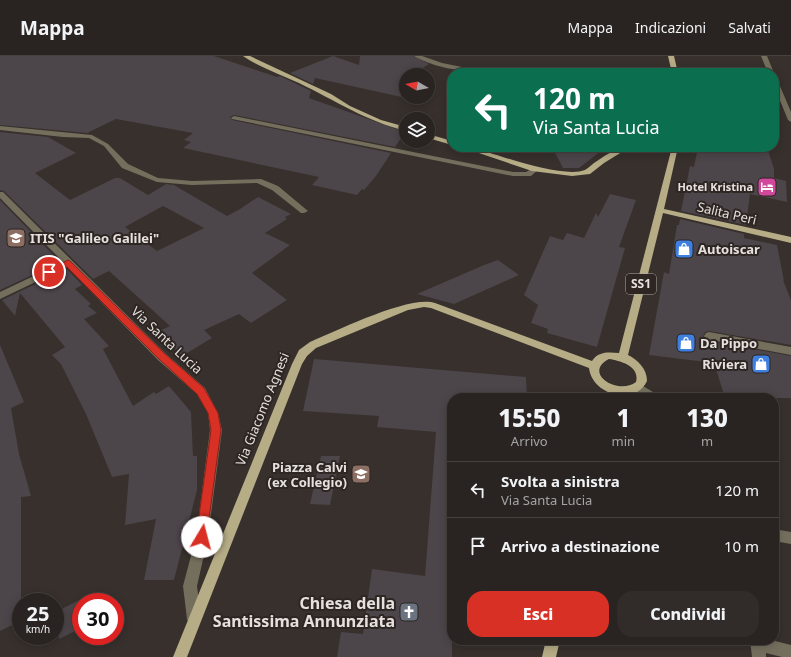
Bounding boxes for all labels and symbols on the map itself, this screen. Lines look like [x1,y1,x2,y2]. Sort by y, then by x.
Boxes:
north arrow [399,68,435,104]
hotel icon: Hotel Kristina [756,176,778,198]
place label: Hotel Kristina [677,179,753,194]
street label: Salita Peri [696,197,758,229]
school or university icon: ITIS "Galileo Galilei" [5,227,27,249]
place label: ITIS "Galileo Galilei" [30,229,159,247]
shop icon: Autoiscar [673,238,695,260]
place label: Autoiscar [698,240,760,258]
pin [32,255,66,289]
road number: SS1 [626,274,656,294]
street label: Via Santa Lucia [127,302,207,378]
shop icon: Da Pippo [675,332,697,354]
place label: Da Pippo [700,334,757,352]
street label: Via Giacomo Agnesi [231,350,293,468]
shop icon: Riviera [750,353,772,375]
place label: Riviera [702,355,747,373]
place label: Piazza Calvi (ex Collegio) [268,458,347,491]
school or university icon: Piazza Calvi (ex Collegio) [350,463,372,485]
position arrow [181,516,223,558]
place label: Chiesa della Santissima Annunziata [213,592,395,632]
speed limit sign: 30 [72,593,124,645]
church icon: Chiesa della Santissima Annunziata [398,601,420,623]

